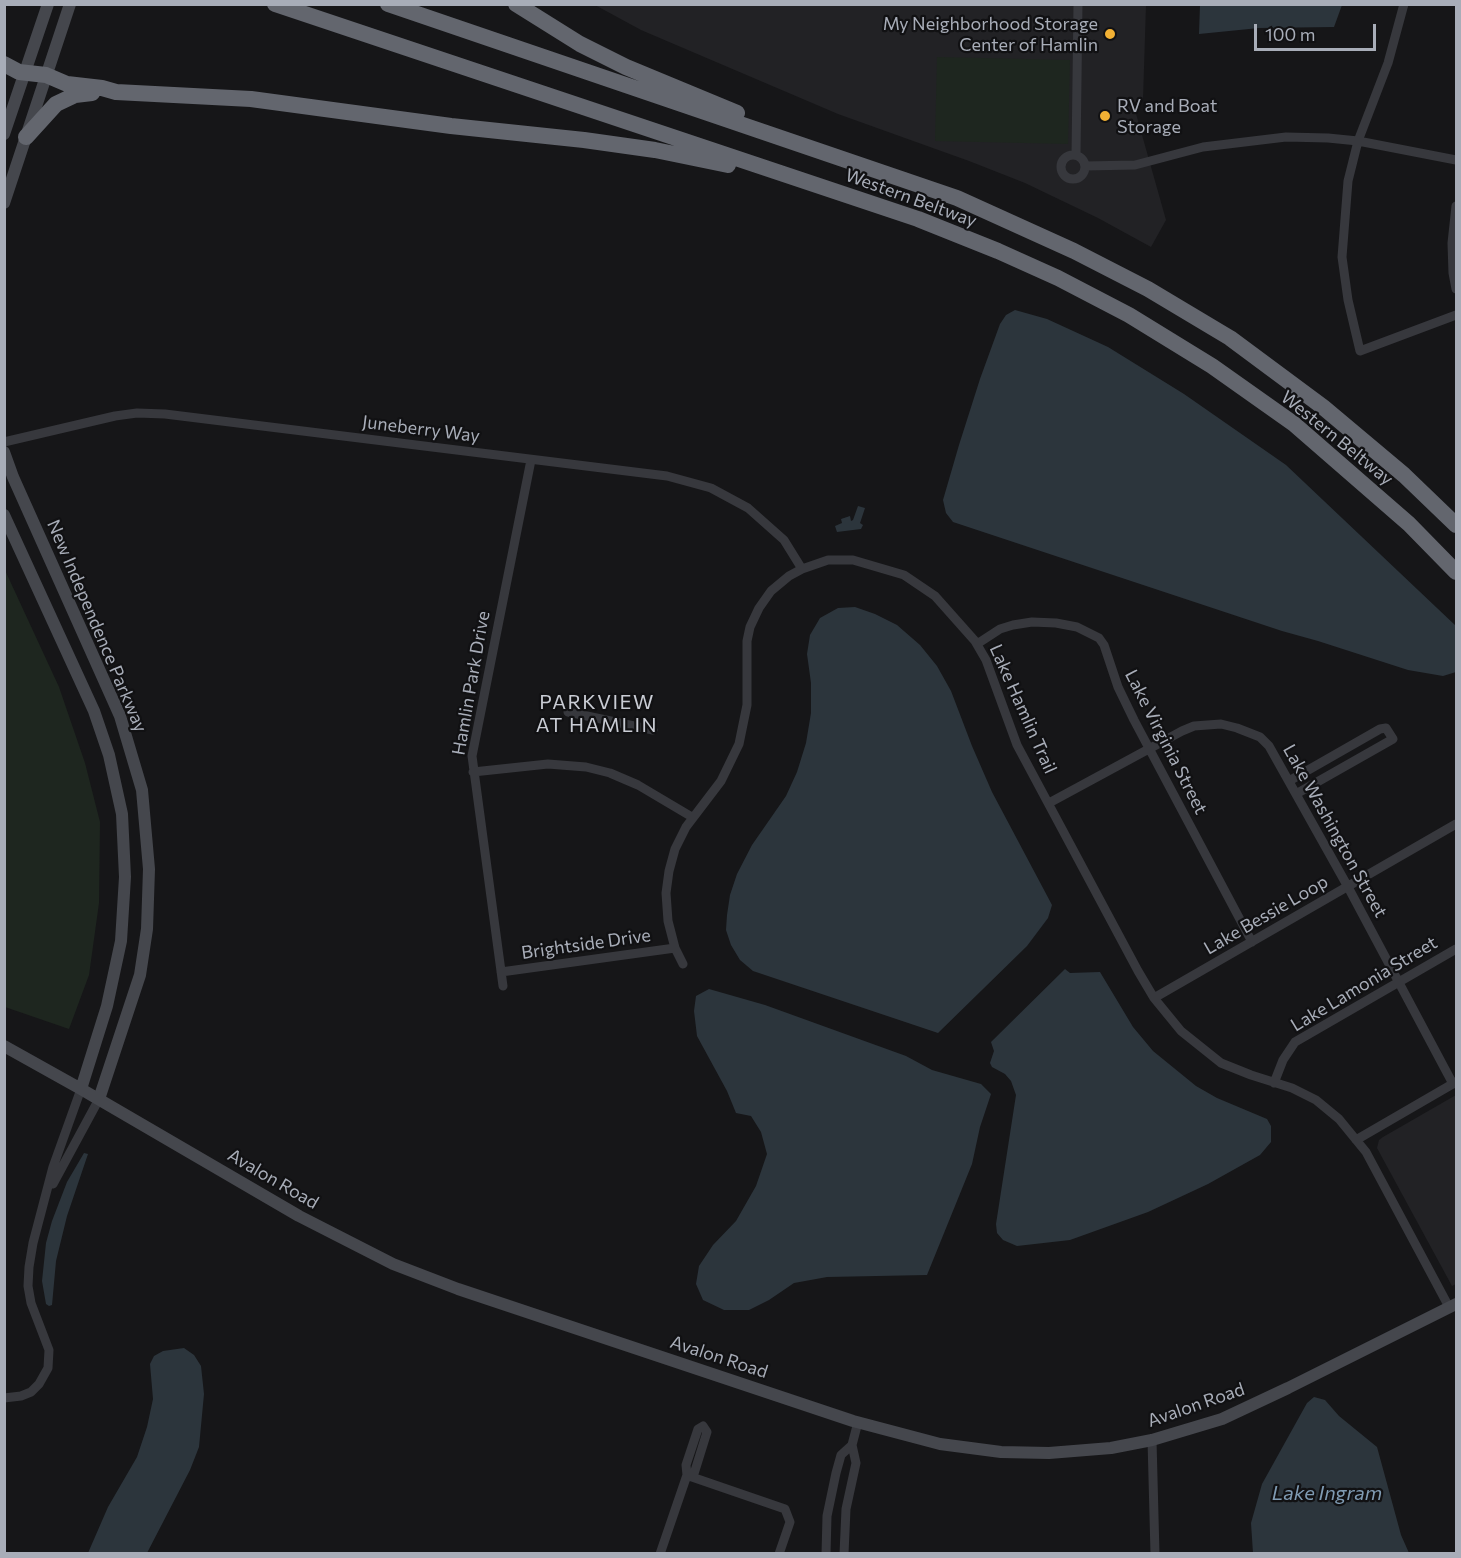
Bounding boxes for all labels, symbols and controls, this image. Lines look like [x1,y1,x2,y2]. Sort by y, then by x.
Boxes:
scale bar [1257,12,1378,50]
place label: My Neighborhood Storage Center of Hamlin [883,13,1098,56]
text: 100 m [1265,23,1315,45]
marker: My Neighborhood Storage Center of Hamlin [1103,27,1117,41]
place label: RV and Boat Storage [1117,95,1217,138]
marker: RV and Boat Storage [1098,109,1112,123]
street label: Western Beltway [842,164,980,232]
street label: Western Beltway [1276,386,1398,490]
street label: Juneberry Way [361,411,481,447]
street label: New Independence Parkway [42,516,152,736]
street label: Hamlin Park Drive [448,609,494,757]
street label: Lake Hamlin Trail [985,641,1061,777]
street label: Lake Virginia Street [1120,666,1212,818]
district label: PARKVIEW AT HAMLIN [536,690,658,737]
street label: Lake Washington Street [1278,741,1392,921]
street label: Lake Bessie Loop [1200,871,1332,959]
street label: Brightside Drive [520,924,652,964]
street label: Lake Lamonia Street [1287,932,1441,1036]
street label: Avalon Road [224,1144,322,1214]
street label: Avalon Road [667,1331,771,1383]
street label: Avalon Road [1145,1378,1247,1432]
water label: Lake Ingram [1272,1481,1382,1505]

